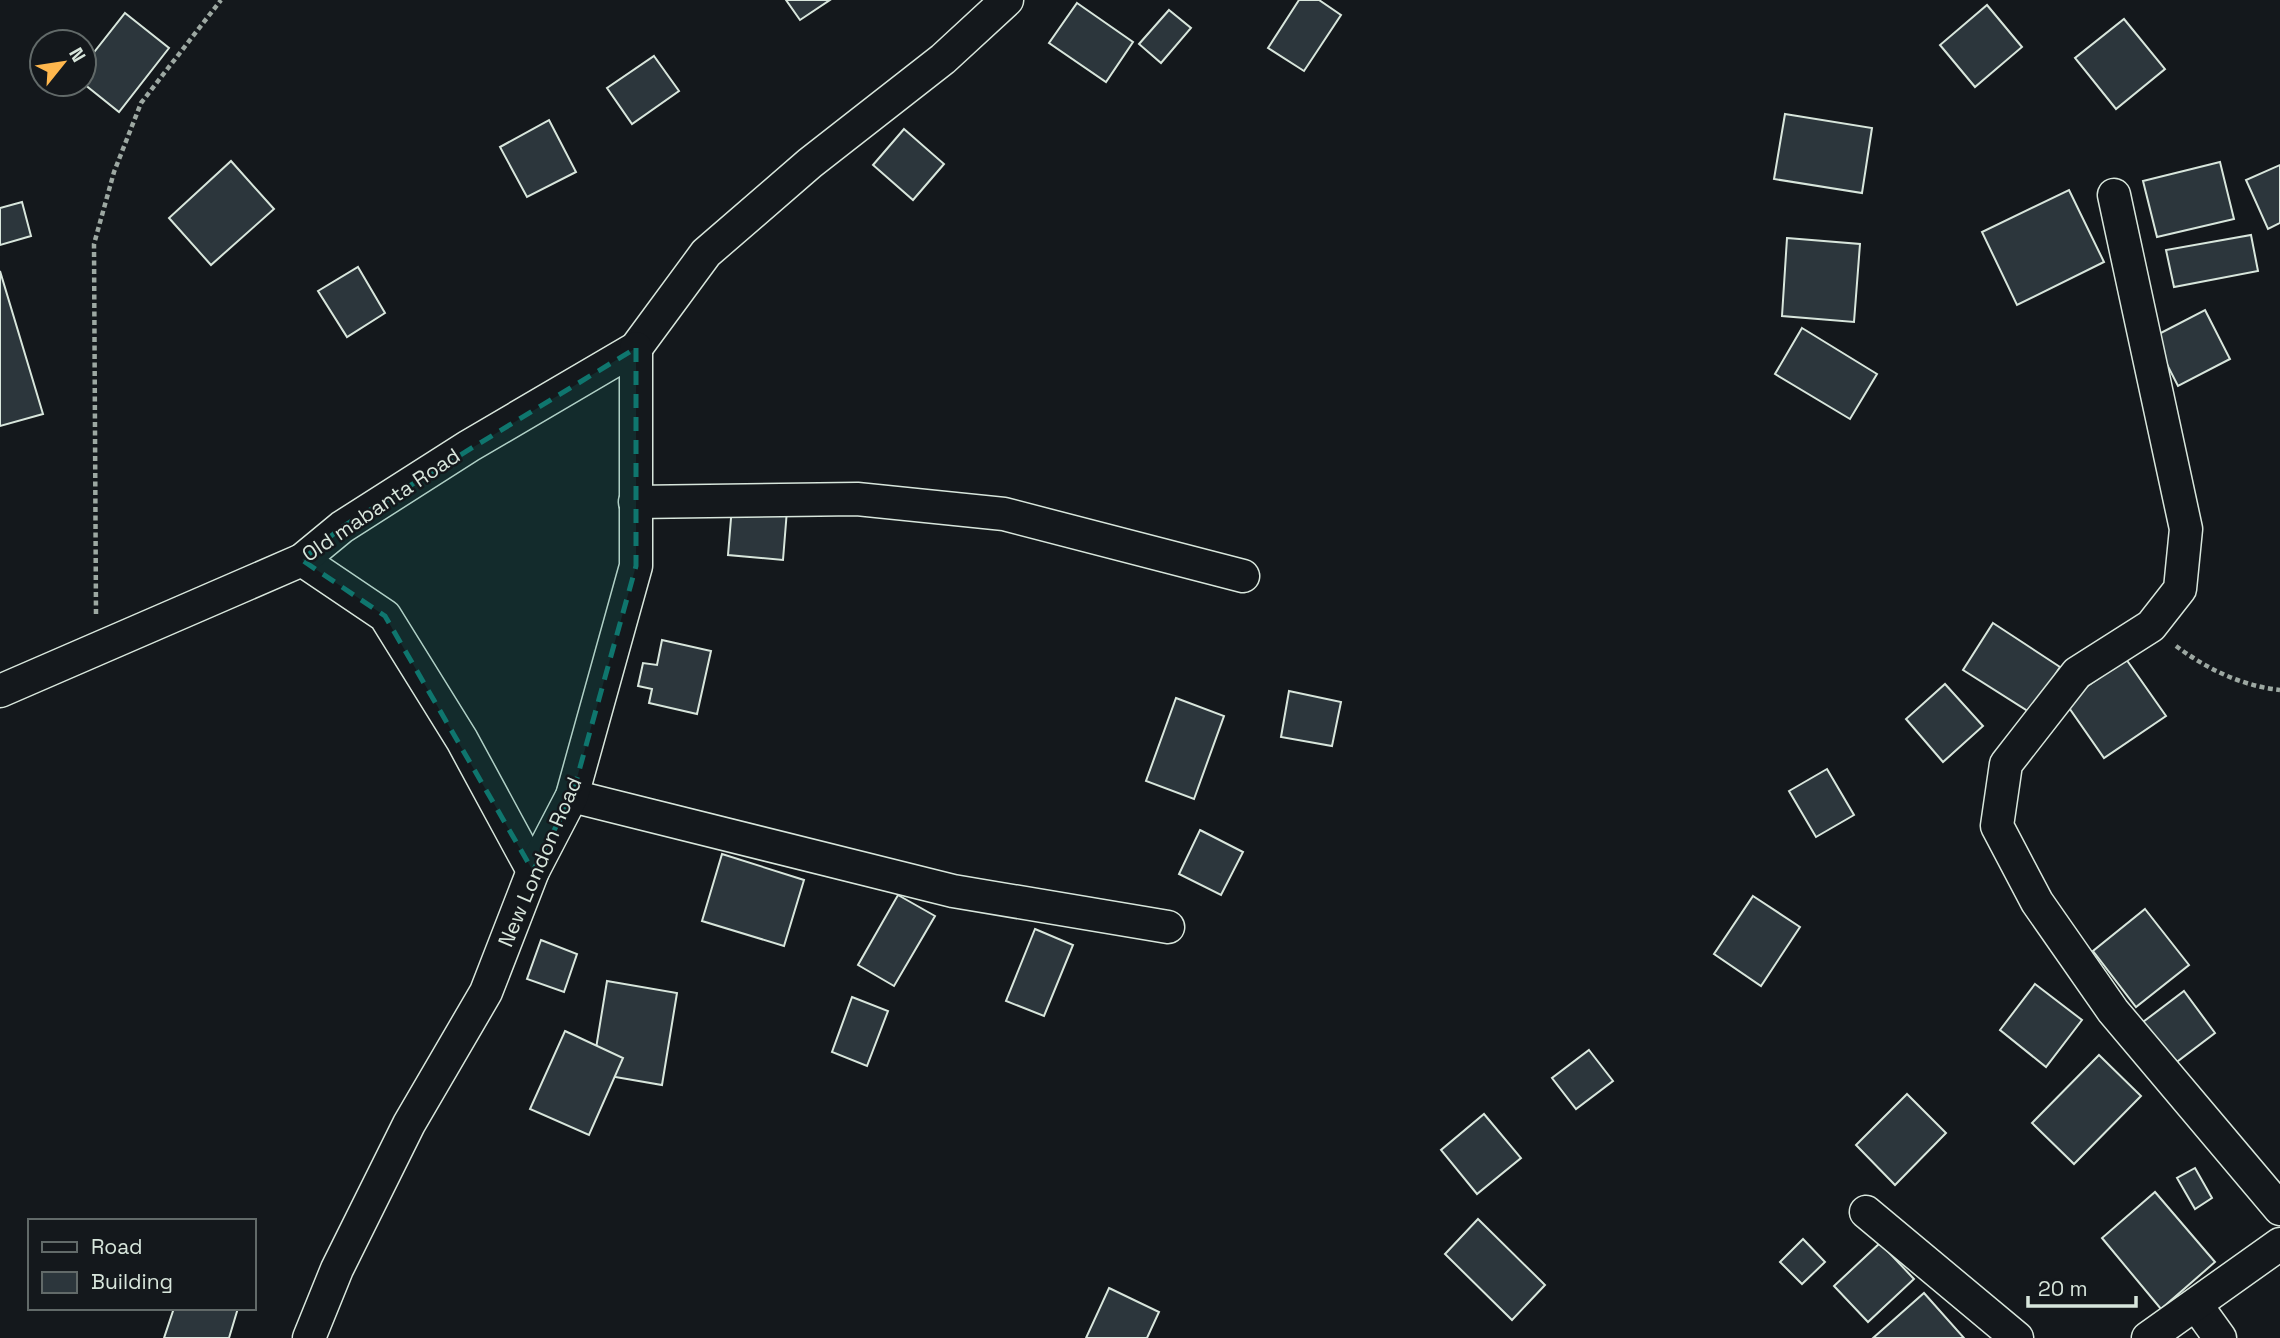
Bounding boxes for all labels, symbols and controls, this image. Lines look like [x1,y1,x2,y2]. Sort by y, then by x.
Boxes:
north arrow [28,28,98,98]
text: N [63,43,91,67]
street label: Old mabanta Road [296,442,465,568]
street label: New London Road [492,773,588,951]
legend [28,1219,256,1310]
text: Road [91,1233,143,1260]
scale bar [2028,1264,2136,1308]
text: Building [91,1268,173,1295]
text: 20 m [2038,1275,2088,1302]

